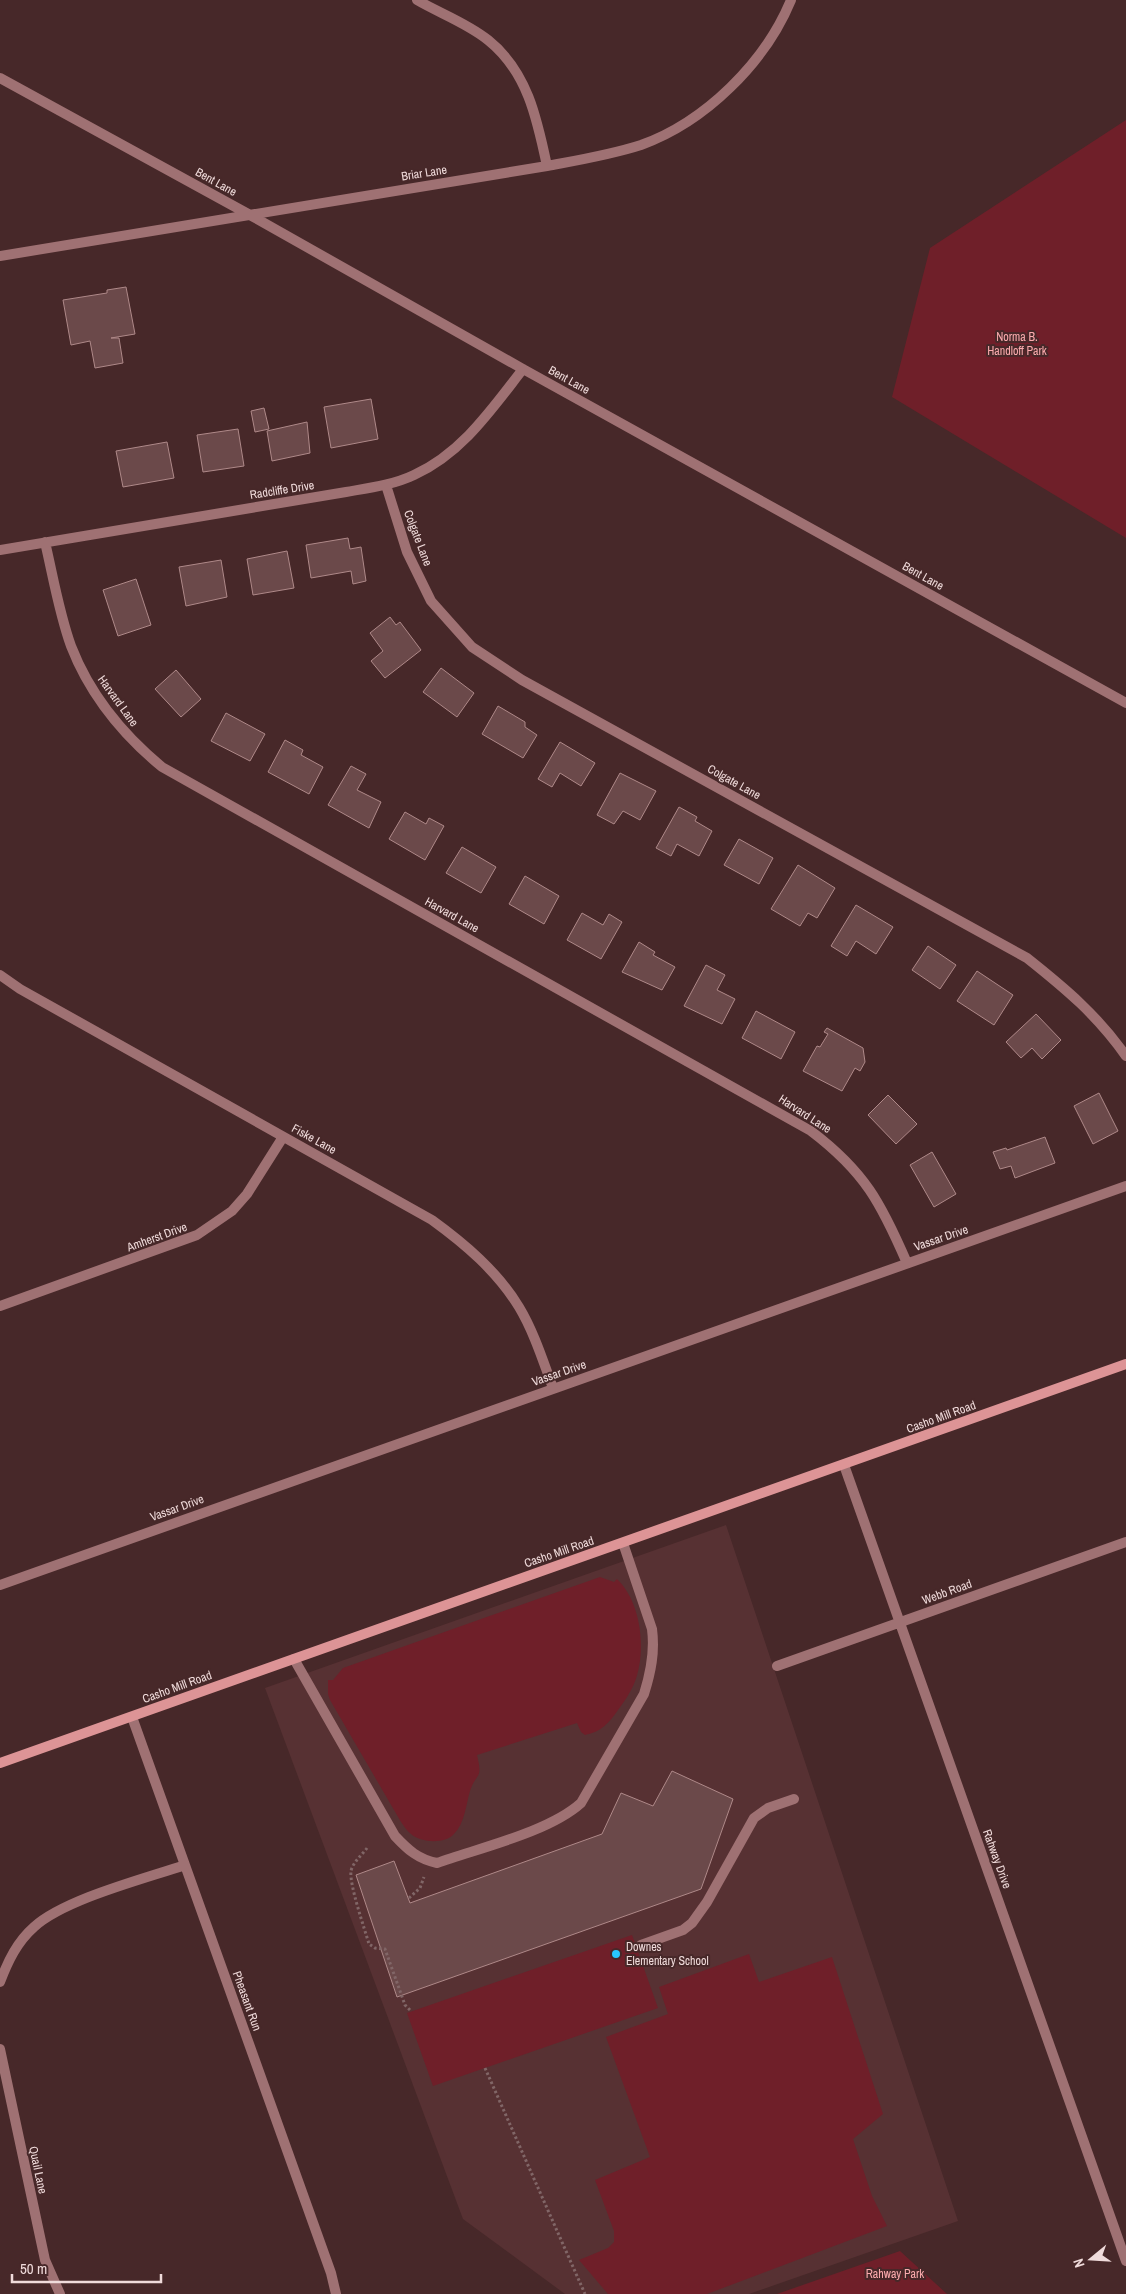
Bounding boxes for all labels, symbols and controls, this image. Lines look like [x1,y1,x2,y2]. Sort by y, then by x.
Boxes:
street label: Briar Lane [400,162,448,184]
street label: Bent Lane [192,164,240,200]
park label: Norma B. Handloff Park [987,329,1047,359]
street label: Bent Lane [545,362,593,398]
street label: Radcliffe Drive [249,477,315,503]
street label: Colgate Lane [400,508,436,568]
street label: Bent Lane [899,558,947,594]
street label: Harvard Lane [94,672,142,730]
street label: Colgate Lane [705,761,763,803]
street label: Harvard Lane [422,894,482,936]
street label: Harvard Lane [776,1091,834,1137]
street label: Fiske Lane [289,1120,339,1158]
street label: Amherst Drive [124,1219,189,1256]
street label: Vassar Drive [912,1221,970,1255]
street label: Vassar Drive [530,1356,588,1390]
street label: Casho Mill Road [904,1397,978,1437]
street label: Vassar Drive [148,1491,206,1525]
street label: Casho Mill Road [522,1533,596,1571]
street label: Webb Road [920,1576,974,1608]
street label: Casho Mill Road [140,1667,214,1707]
street label: Rahway Drive [979,1827,1015,1891]
place label: Downes Elementary School [626,1939,709,1969]
marker: Downes Elementary School [610,1948,622,1960]
street label: Pheasant Run [229,1969,265,2033]
street label: Quail Lane [25,2145,51,2195]
north arrow [1066,2234,1116,2284]
scale bar [12,2252,161,2284]
text: N [1069,2256,1088,2270]
text: 50 m [20,2258,47,2279]
park label: Rahway Park [866,2266,924,2282]

